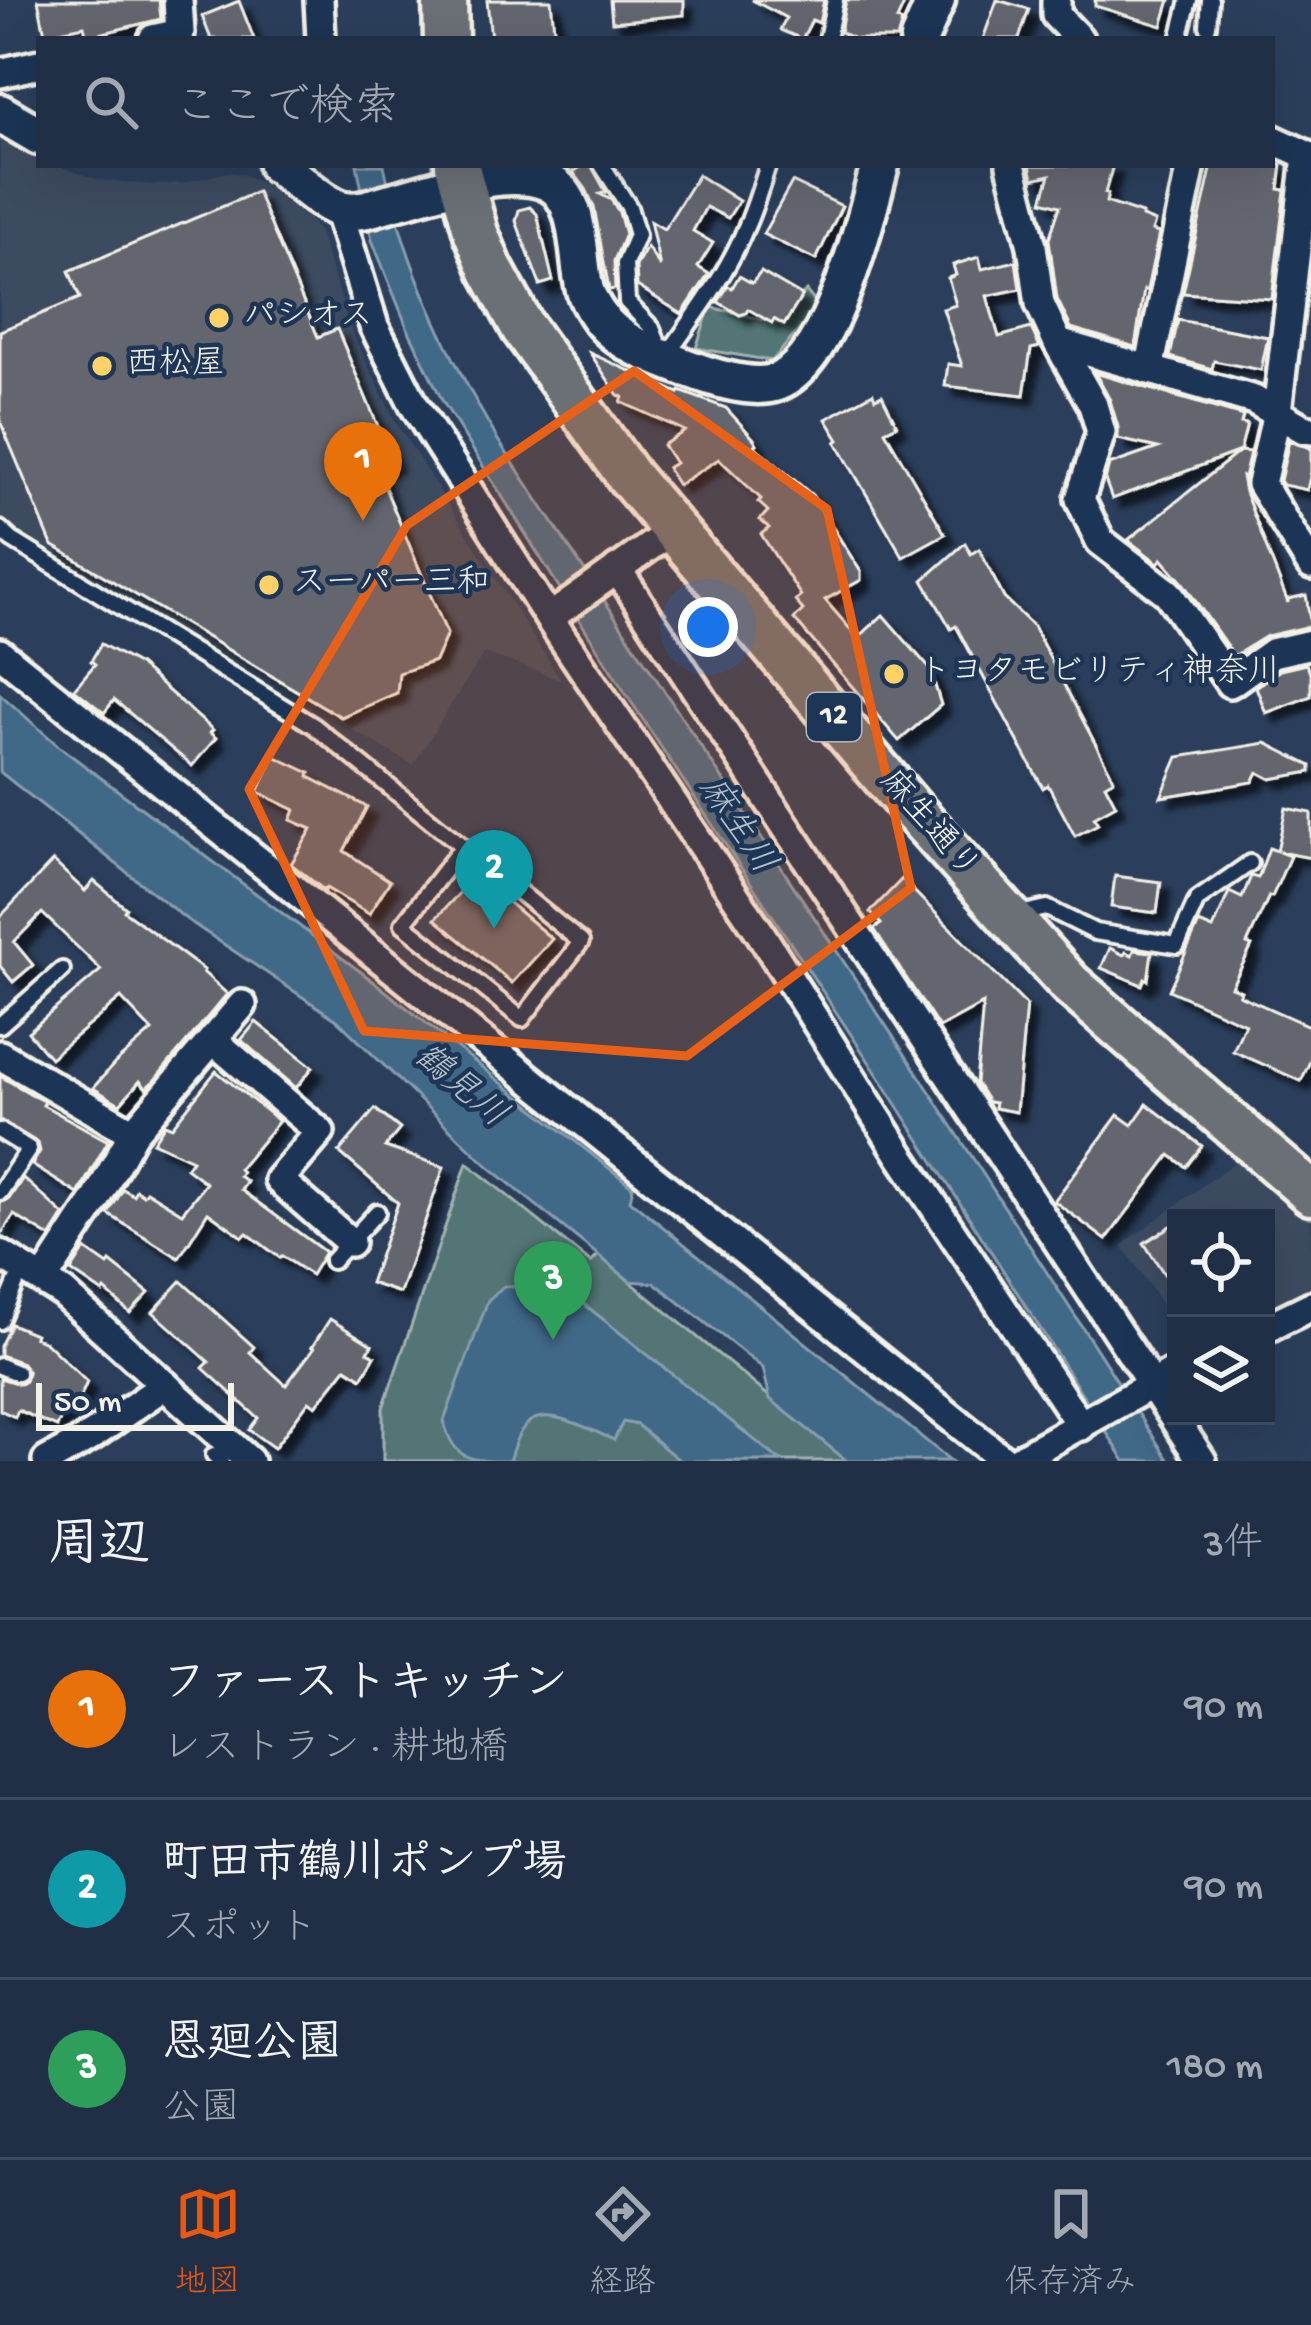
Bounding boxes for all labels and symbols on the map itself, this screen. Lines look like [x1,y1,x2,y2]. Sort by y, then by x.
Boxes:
place label: パシオス [243,299,373,337]
marker: パシオス [206,305,232,331]
place label: 西松屋 [126,346,225,385]
marker: 西松屋 [89,353,115,379]
pin: 1 [324,422,402,521]
place label: スーパー三和 [293,564,490,604]
marker: スーパー三和 [256,572,282,598]
your location [678,597,738,657]
place label: トヨタモビリティ神奈川 [918,653,1281,693]
marker: トヨタモビリティ神奈川 [881,661,907,687]
road number: 12 [807,693,861,741]
street label: 麻生通り [870,762,987,888]
water label: 麻生川 [687,769,785,884]
pin: 2 [455,830,533,929]
water label: 鶴見川 [404,1035,515,1139]
pin: 3 [514,1241,592,1340]
scale bar [36,1377,234,1430]

